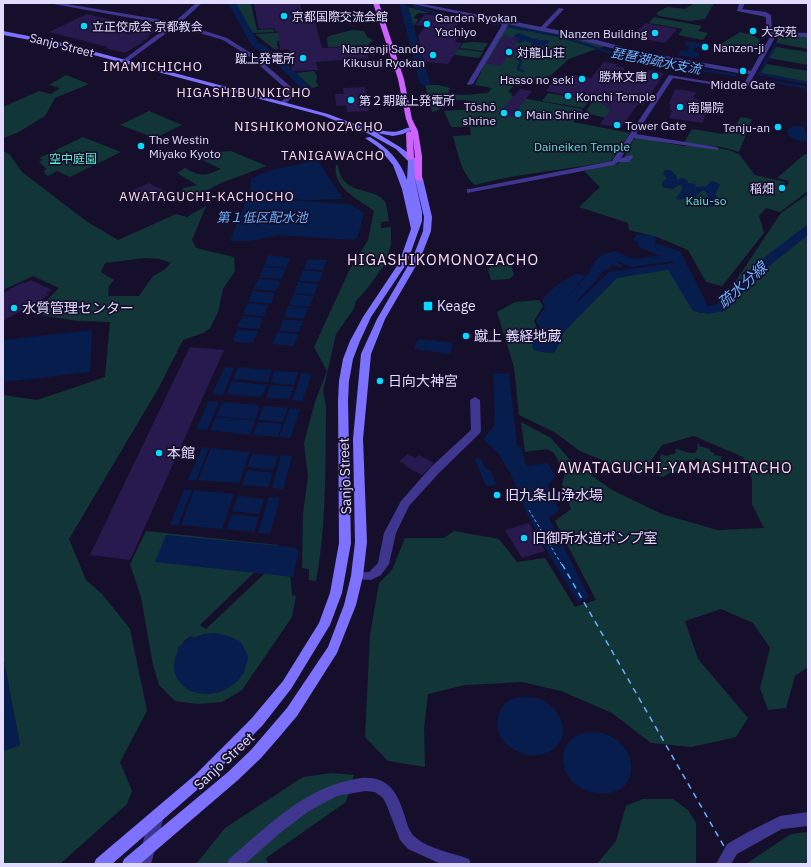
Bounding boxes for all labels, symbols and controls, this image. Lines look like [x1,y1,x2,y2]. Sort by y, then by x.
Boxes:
place label: 京都国際交流会館 [292,9,388,24]
place label: Garden Ryokan Yachiyo [435,10,517,39]
marker: 京都国際交流会館 [279,11,289,21]
place label: 立正佼成会 京都教会 [92,19,203,34]
marker: Garden Ryokan Yachiyo [422,19,432,29]
marker: 立正佼成会 京都教会 [79,21,89,31]
place label: 大安苑 [761,24,797,39]
place label: Nanzen Building [560,26,648,41]
marker: 大安苑 [748,26,758,36]
marker: Nanzen Building [650,28,660,38]
street label: Sanjo Street [28,30,96,60]
place label: Nanzen-ji [713,40,764,55]
place label: Nanzenji Sando Kikusui Ryokan [342,41,425,70]
marker: Nanzen-ji [700,42,710,52]
water label: 琵琶湖疏水支流 [610,44,704,78]
place label: 対龍山荘 [517,45,565,60]
marker: 対龍山荘 [504,47,514,57]
marker: Nanzenji Sando Kikusui Ryokan [428,50,438,60]
place label: 蹴上発電所 [235,51,295,66]
marker: 蹴上発電所 [298,53,308,63]
district label: IMAMICHICHO [103,58,203,75]
marker: Middle Gate [738,66,748,76]
place label: 勝林文庫 [599,69,647,84]
marker: 勝林文庫 [650,71,660,81]
place label: Hasso no seki [500,72,574,87]
marker: Hasso no seki [577,74,587,84]
place label: Middle Gate [711,77,776,92]
district label: HIGASHIBUNKICHO [176,84,312,101]
place label: Konchi Temple [576,89,656,104]
marker: Konchi Temple [563,91,573,101]
place label: 第２期蹴上発電所 [359,93,455,108]
marker: 第２期蹴上発電所 [346,95,356,105]
place label: Tōshō shrine [463,99,496,128]
place label: 南陽院 [688,100,724,115]
marker: 南陽院 [675,102,685,112]
place label: Main Shrine [526,107,590,122]
marker: Tōshō shrine [499,108,509,118]
marker: Main Shrine [513,109,523,119]
district label: NISHIKOMONOZACHO [234,118,384,135]
place label: Tower Gate [625,118,687,133]
marker: Tower Gate [612,120,622,130]
place label: Tenju-an [723,120,770,135]
marker: Tenju-an [773,122,783,132]
place label: The Westin Miyako Kyoto [149,132,221,161]
park label: Daineiken Temple [534,139,630,154]
marker: The Westin Miyako Kyoto [136,141,146,151]
district label: TANIGAWACHO [281,147,385,164]
park label: 空中庭園 [49,151,97,166]
place label: 稲畑 [750,181,774,196]
marker: 稲畑 [777,183,787,193]
district label: AWATAGUCHI-KACHOCHO [119,188,295,205]
park label: Kaiu-so [685,193,727,208]
water label: 第１低区配水池 [216,209,309,226]
district label: HIGASHIKOMONOZACHO [347,250,539,269]
water label: 疏水分線 [713,257,772,312]
place label: Keage [437,297,476,315]
place label: 水質管理センター [22,299,134,317]
marker: Keage [422,300,434,312]
marker: 水質管理センター [9,303,19,313]
place label: 蹴上 義経地蔵 [474,327,561,345]
marker: 蹴上 義経地蔵 [461,331,471,341]
place label: 日向大神宮 [388,372,458,390]
marker: 日向大神宮 [375,376,385,386]
street label: Sanjo Street [335,437,355,515]
place label: 本館 [167,444,195,462]
marker: 本館 [154,448,164,458]
district label: AWATAGUCHI-YAMASHITACHO [557,458,793,477]
place label: 旧九条山浄水場 [505,486,603,504]
marker: 旧九条山浄水場 [492,490,502,500]
place label: 旧御所水道ポンプ室 [532,529,658,547]
marker: 旧御所水道ポンプ室 [519,533,529,543]
street label: Sanjo Street [190,728,258,794]

